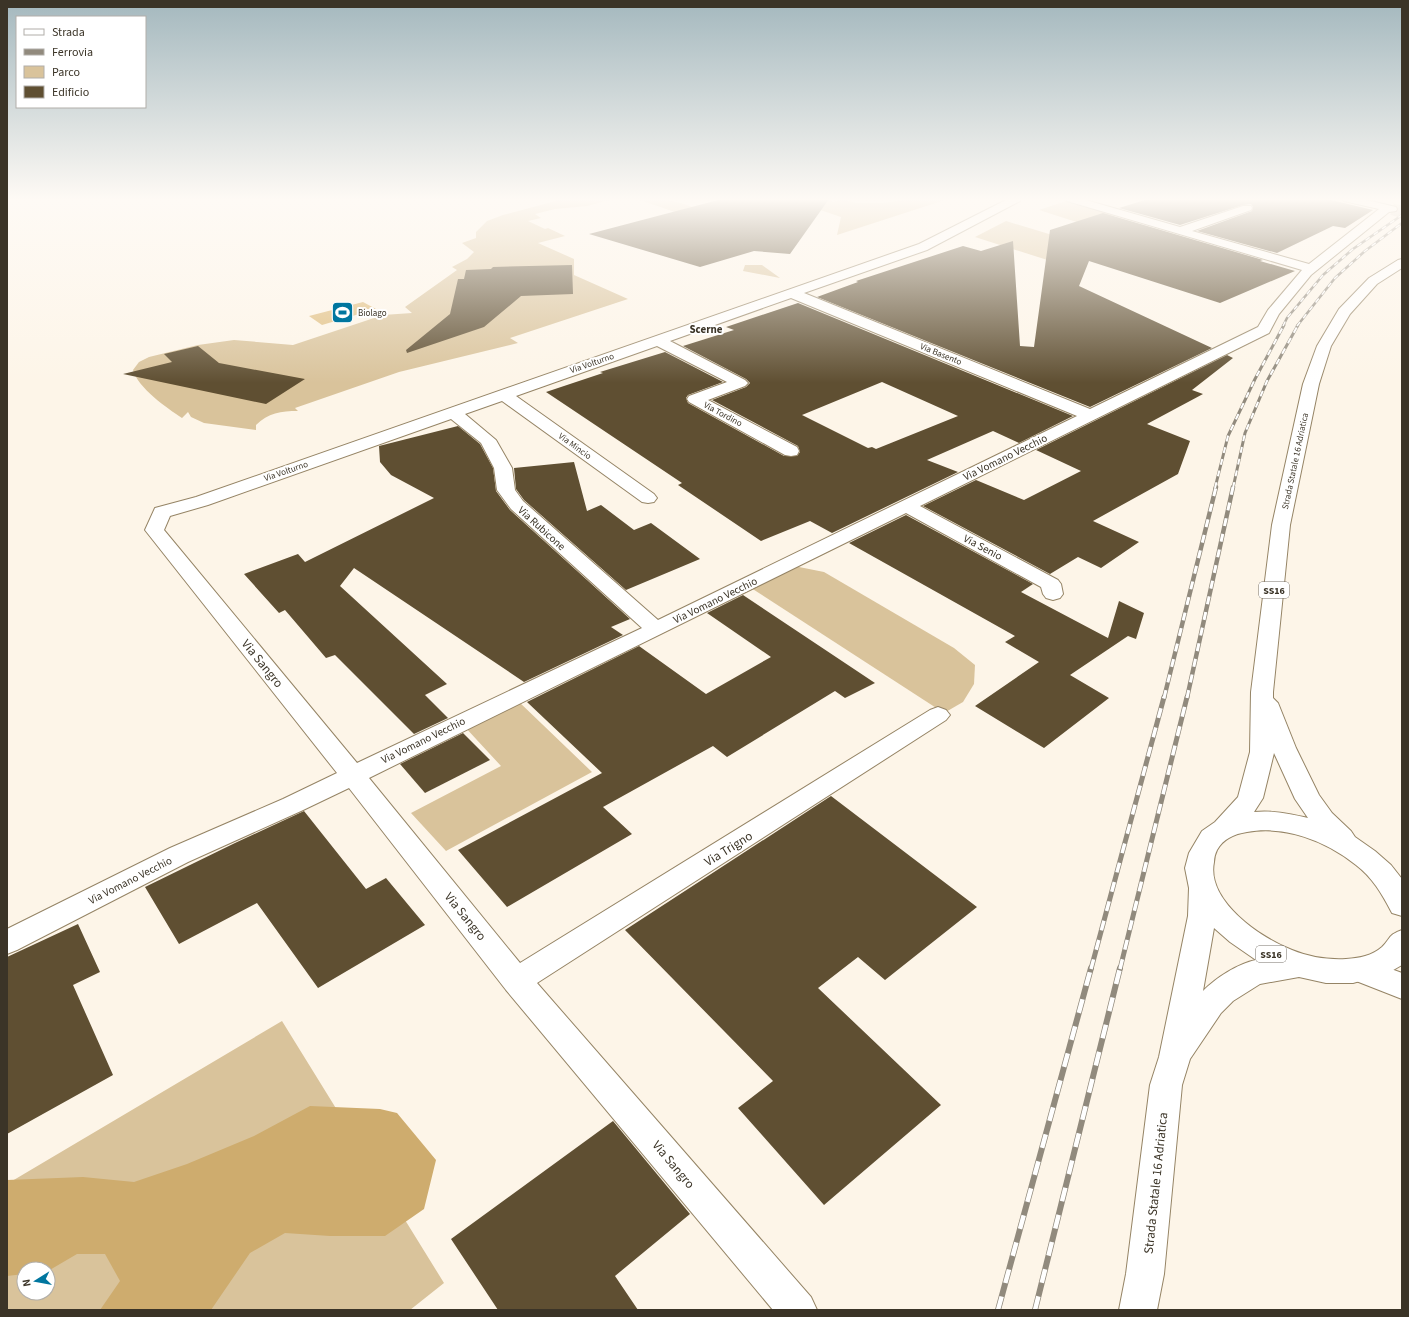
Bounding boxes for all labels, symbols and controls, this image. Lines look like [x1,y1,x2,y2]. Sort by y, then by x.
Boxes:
legend [16,16,146,108]
text: Strada [52,24,85,41]
text: Ferrovia [52,44,93,61]
text: Parco [52,64,80,81]
text: Edificio [52,84,89,101]
sports icon: Biolago [330,300,356,326]
place label: Biolago [358,307,387,320]
district label: Scerne [689,322,723,337]
street label: Via Basento [918,340,964,369]
street label: Via Volturno [568,350,616,377]
street label: Via Tordino [701,399,745,430]
street label: Strada Statale 16 Adriatica [1279,412,1312,511]
street label: Via Mincio [555,430,594,463]
street label: Via Vomano Vecchio [961,431,1050,484]
street label: Via Volturno [262,458,310,485]
street label: Via Rubicone [515,503,569,554]
street label: Via Senio [961,531,1005,564]
street label: Via Vomano Vecchio [671,574,760,627]
road number: SS16 [1259,582,1289,598]
street label: Via Sangro [237,636,287,692]
street label: Via Vomano Vecchio [379,714,468,767]
street label: Via Trigno [701,827,756,871]
street label: Via Vomano Vecchio [86,853,175,908]
street label: Via Sangro [440,889,490,945]
road number: SS16 [1256,946,1286,962]
street label: Strada Statale 16 Adriatica [1140,1111,1172,1255]
street label: Via Sangro [648,1137,699,1193]
north arrow [16,1261,56,1301]
text: N [19,1278,35,1288]

